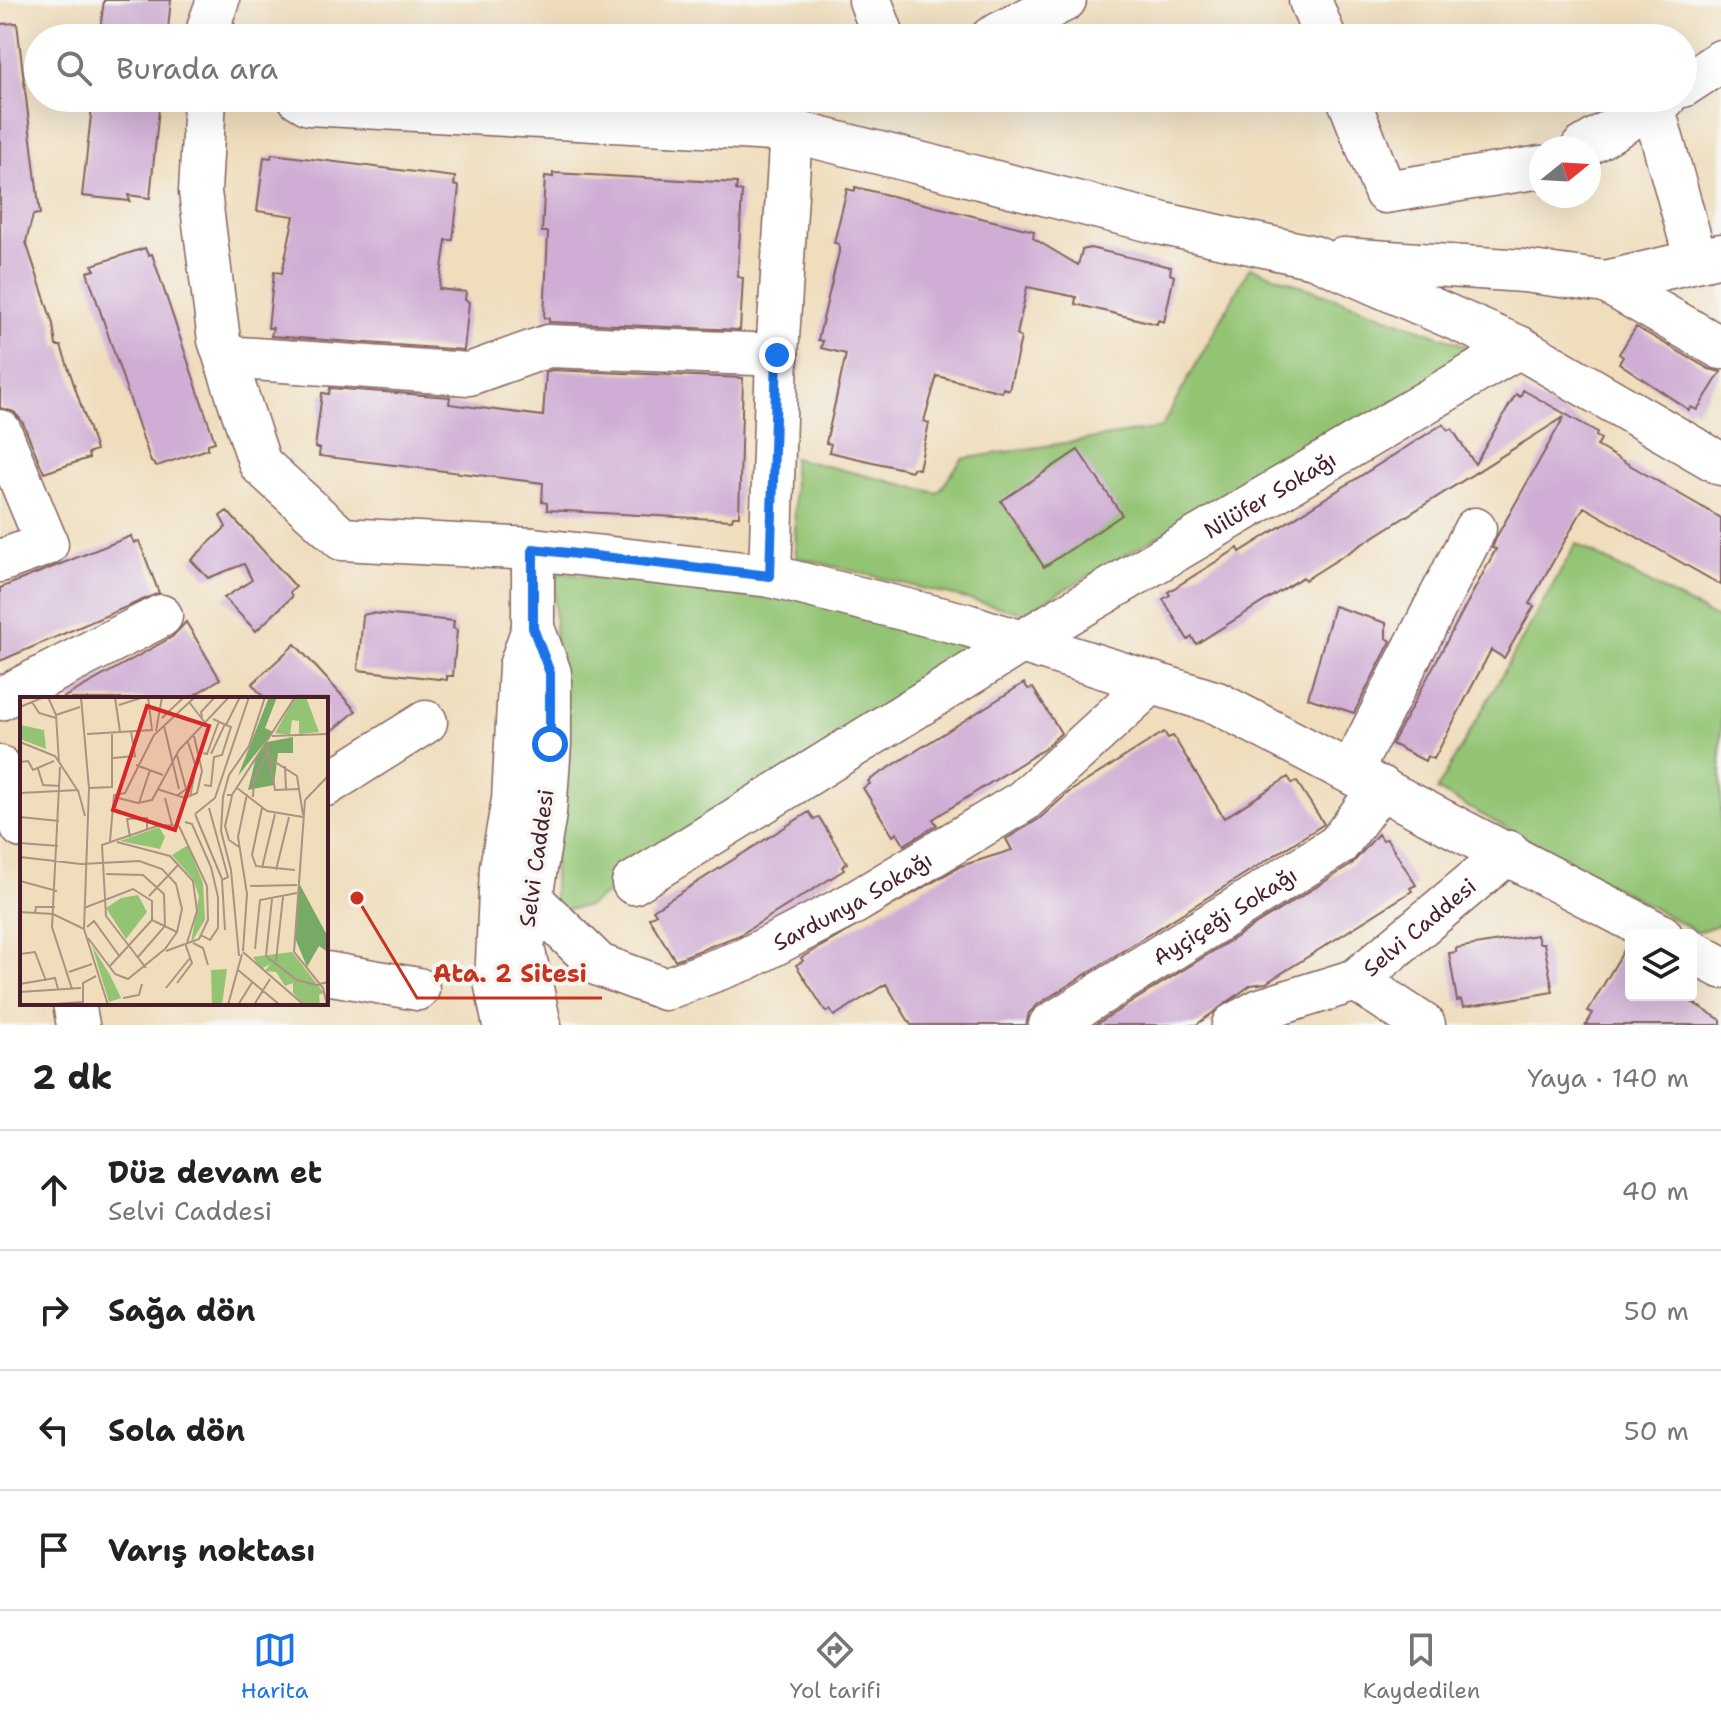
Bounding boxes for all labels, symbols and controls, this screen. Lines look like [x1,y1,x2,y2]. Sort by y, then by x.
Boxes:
search box [24,24,1697,112]
icon: search [52,46,96,90]
text: Burada ara [116,48,278,89]
north arrow [1529,136,1601,208]
route end [759,337,795,373]
street label: Nilüfer Sokağı [1199,445,1342,545]
inset map [20,697,328,1005]
route start [532,726,568,762]
street label: Selvi Caddesi [512,787,561,929]
street label: Sardunya Sokağı [768,845,938,957]
street label: Ayçiçeği Sokağı [1147,860,1302,972]
street label: Selvi Caddesi [1357,872,1482,983]
map controls [1625,929,1697,1001]
button: layers [1625,929,1697,1001]
callout: Ata. 2 Sitesi [417,950,602,998]
text: Ata. 2 Sitesi [433,958,587,990]
text: 2 dk [32,1054,113,1100]
text: Yaya · 140 m [1527,1060,1689,1095]
text: Düz devam et [108,1152,322,1193]
icon: ahead [32,1168,76,1212]
text: 40 m [1622,1173,1689,1208]
text: Selvi Caddesi [108,1193,272,1228]
icon: right [32,1288,76,1332]
text: Sağa dön [108,1290,255,1331]
text: 50 m [1624,1293,1689,1328]
icon: left [32,1408,76,1452]
text: Sola dön [108,1410,245,1451]
text: 50 m [1624,1413,1689,1448]
icon: arrive [32,1528,76,1572]
text: Varış noktası [108,1530,315,1571]
tab: Harita [241,1628,308,1705]
tab: Yol tarifi [790,1628,881,1705]
tab: Kaydedilen [1363,1628,1480,1705]

